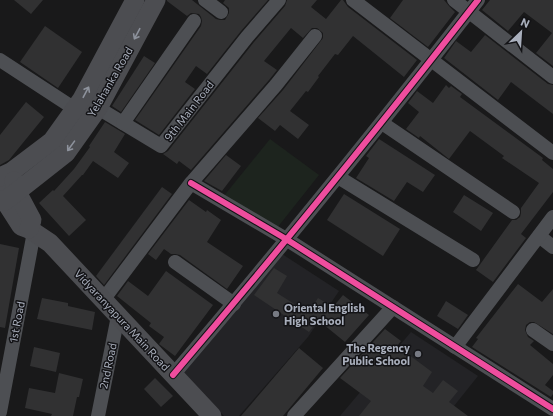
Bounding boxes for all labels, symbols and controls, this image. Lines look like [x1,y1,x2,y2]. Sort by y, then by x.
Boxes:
north arrow [501,12,541,52]
text: N [519,15,532,30]
one-way arrow [133,28,141,40]
street label: Yelahanka Road [84,45,135,119]
street label: 9th Main Road [161,78,216,143]
one-way arrow [83,86,90,98]
one-way arrow [67,140,75,151]
street label: Vidyaranyapura Main Road [72,266,173,373]
street label: 1st Road [6,300,27,344]
place label: Oriental English High School [284,301,365,327]
marker: Oriental English High School [271,309,281,319]
place label: The Regency Public School [342,341,410,367]
street label: 2nd Road [96,342,119,390]
marker: The Regency Public School [413,349,423,359]

